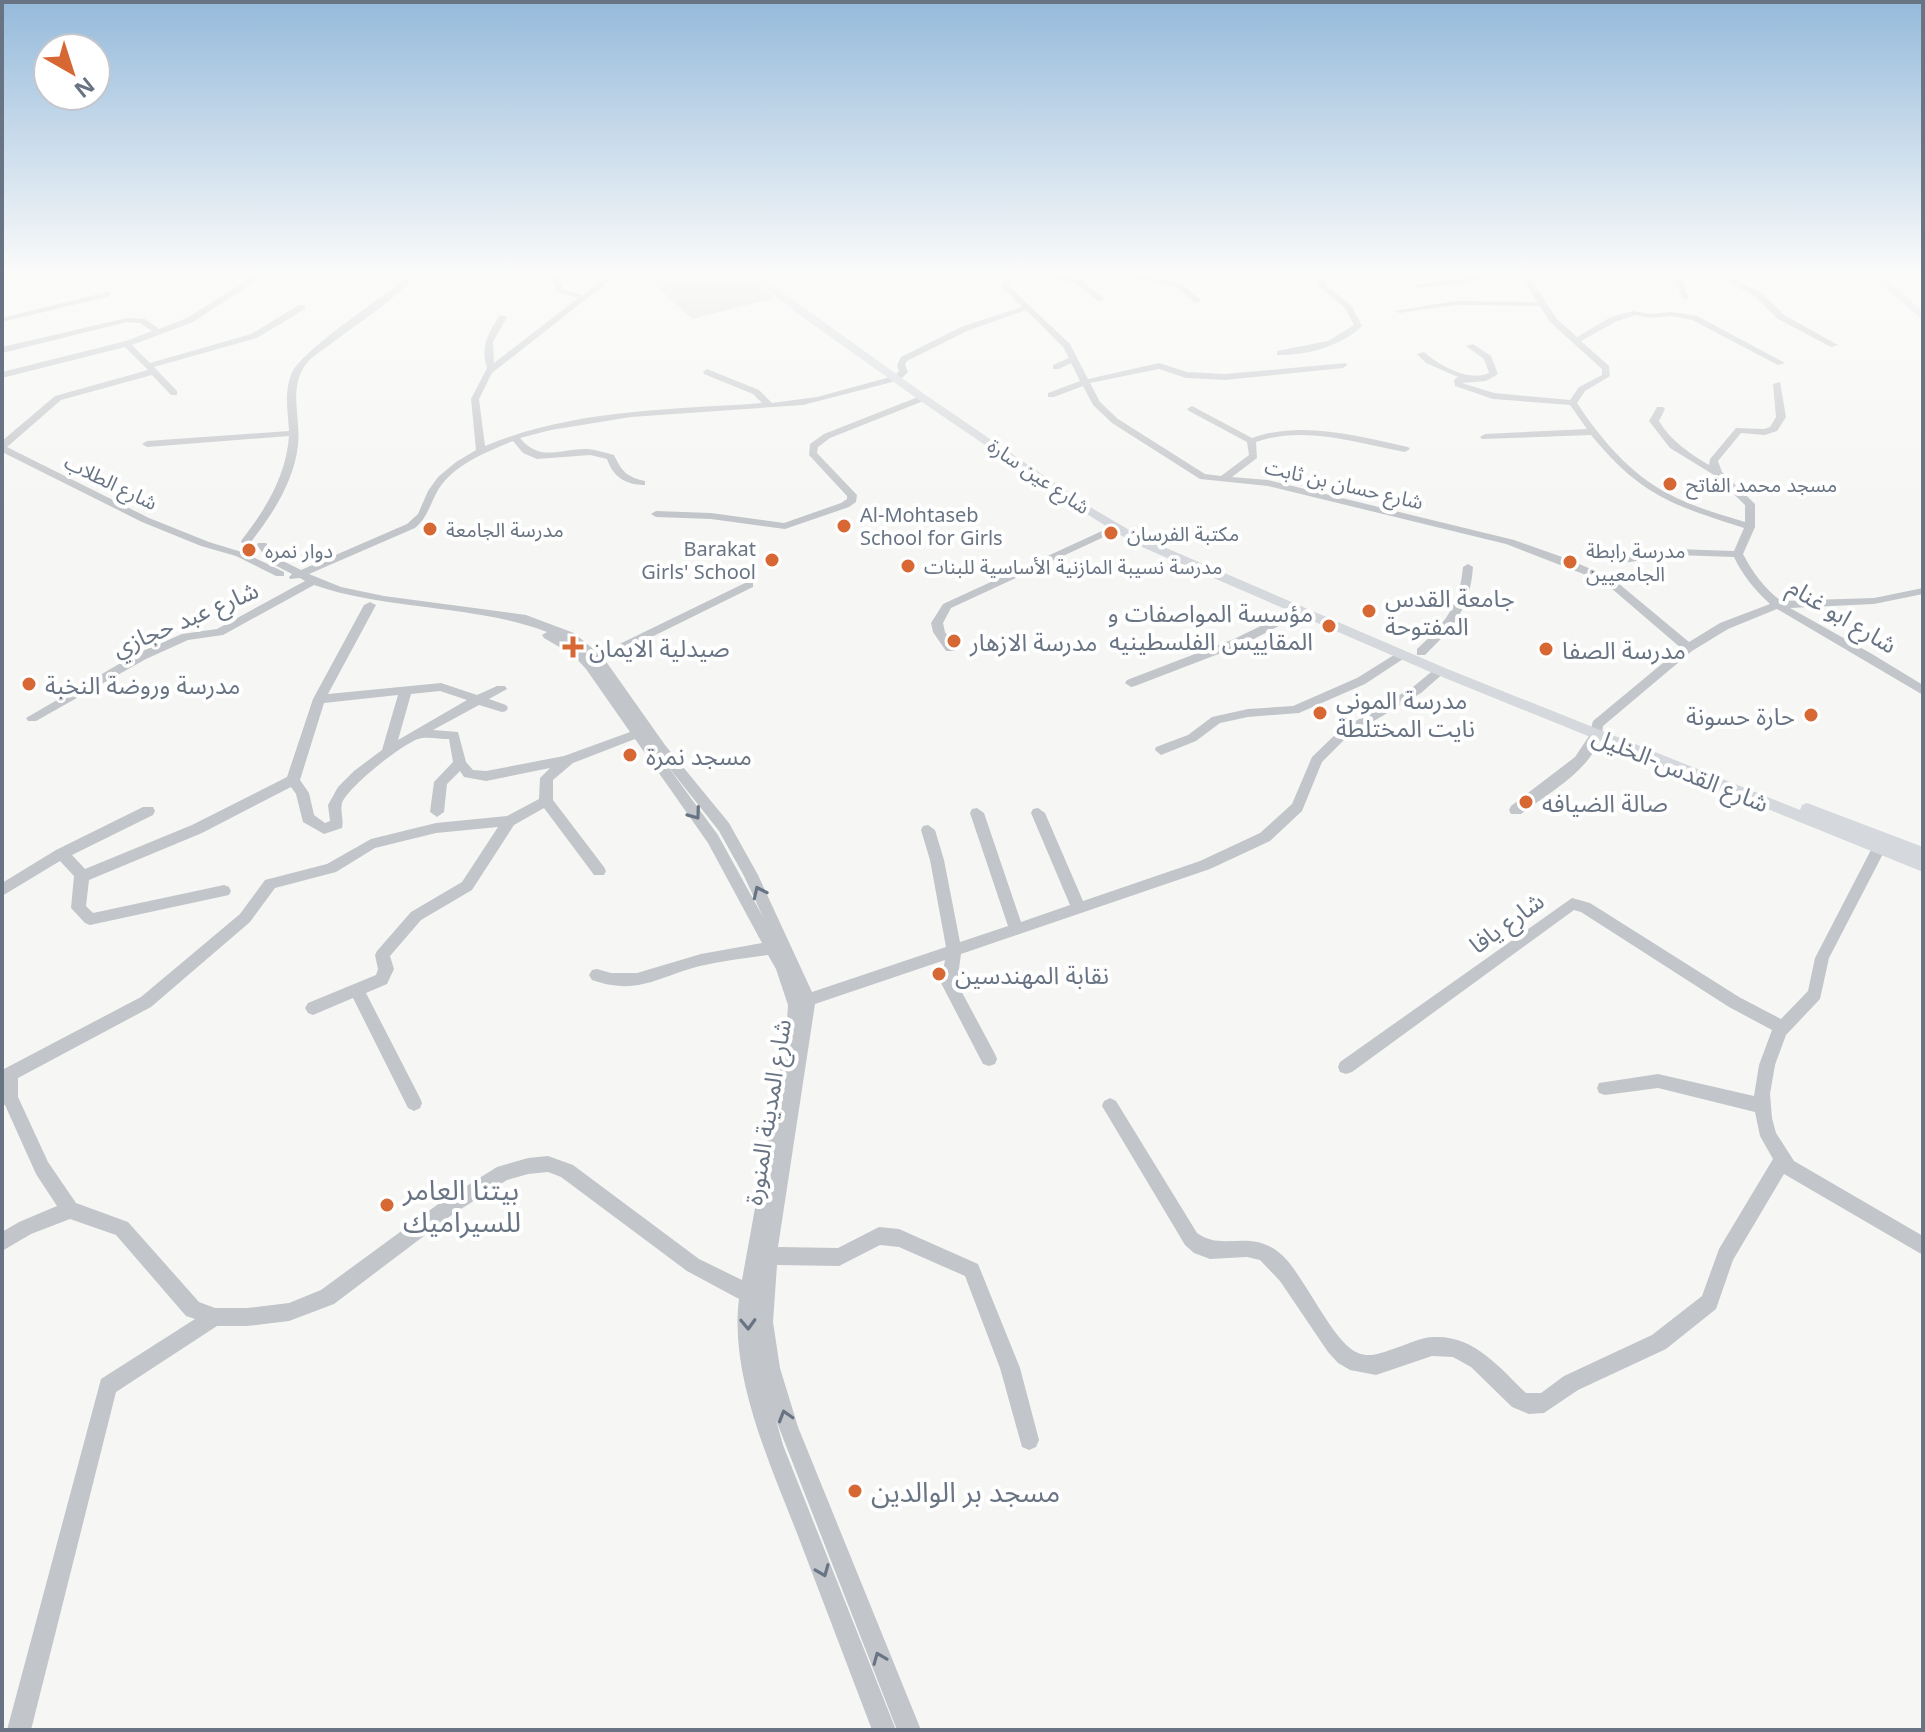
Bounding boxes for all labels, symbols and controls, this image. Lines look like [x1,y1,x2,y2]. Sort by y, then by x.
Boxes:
north arrow [32,32,112,112]
text: N [69,71,102,106]
street label: شارع عين سارة [982,432,1095,522]
street label: شارع الطلاب [59,448,162,518]
street label: شارع حسان بن ثابت [1262,453,1426,517]
place label: مسجد محمد الفاتح [1686,471,1837,500]
marker: مسجد محمد الفاتح [1661,475,1679,493]
place label: Al-Mohtaseb School for Girls [860,501,1003,551]
place label: مدرسة الجامعة [446,516,564,543]
marker: Al-Mohtaseb School for Girls [835,517,853,535]
marker: مدرسة الجامعة [421,520,439,538]
place label: مكتبة الفرسان [1127,520,1239,547]
marker: مكتبة الفرسان [1102,524,1120,542]
place label: Barakat Girls' School [641,535,756,585]
place label: دوار نمره [265,537,333,564]
place label: مدرسة رابطة الجامعيين [1586,537,1685,587]
marker: دوار نمره [240,541,258,559]
marker: Barakat Girls' School [763,551,781,569]
place label: مدرسة نسيبة المازنية الأساسية للبنات [924,553,1223,580]
marker: مدرسة رابطة الجامعيين [1561,553,1579,571]
marker: مدرسة نسيبة المازنية الأساسية للبنات [899,557,917,575]
street label: شارع ابو غنام [1781,570,1904,663]
street label: شارع عبد حجازي [107,572,265,667]
place label: جامعة القدس المفتوحة [1385,581,1515,642]
place label: مؤسسة المواصفات و المقاييس الفلسطينيه [1108,596,1313,657]
marker: جامعة القدس المفتوحة [1360,602,1378,620]
marker: مؤسسة المواصفات و المقاييس الفلسطينيه [1320,617,1338,635]
place label: مدرسة الازهار [969,625,1097,658]
place label: صيدلية الايمان [589,631,730,664]
marker: مدرسة الازهار [945,632,963,650]
place label: مدرسة الصفا [1562,633,1686,666]
marker: صيدلية الايمان [564,638,582,656]
marker: مدرسة الصفا [1537,640,1555,658]
place label: مدرسة وروضة النخبة [45,668,240,701]
marker: مدرسة وروضة النخبة [20,675,38,693]
place label: مدرسة الموني نايت المختلطة [1336,683,1475,744]
place label: حارة حسونة [1686,699,1795,732]
marker: مدرسة الموني نايت المختلطة [1311,704,1329,722]
marker: حارة حسونة [1802,706,1820,724]
street label: شارع القدس-الخليل [1587,719,1774,821]
place label: مسجد نمرة [646,739,752,772]
marker: مسجد نمرة [621,746,639,764]
place label: صالة الضيافه [1542,786,1668,819]
marker: صالة الضيافه [1517,793,1535,811]
one-way arrow [685,805,699,820]
street label: شارع يافا [1462,884,1551,962]
one-way arrow [753,886,769,901]
place label: نقابة المهندسين [955,958,1109,991]
marker: نقابة المهندسين [930,965,948,983]
street label: شارع المدينة المنورة [736,1017,800,1208]
place label: بيتنا العامر للسيراميك [402,1170,521,1240]
marker: بيتنا العامر للسيراميك [378,1196,396,1214]
one-way arrow [739,1318,756,1331]
one-way arrow [778,1409,794,1423]
place label: مسجد بر الوالدين [871,1472,1060,1510]
marker: مسجد بر الوالدين [846,1482,864,1500]
one-way arrow [813,1563,830,1577]
one-way arrow [872,1652,889,1666]

